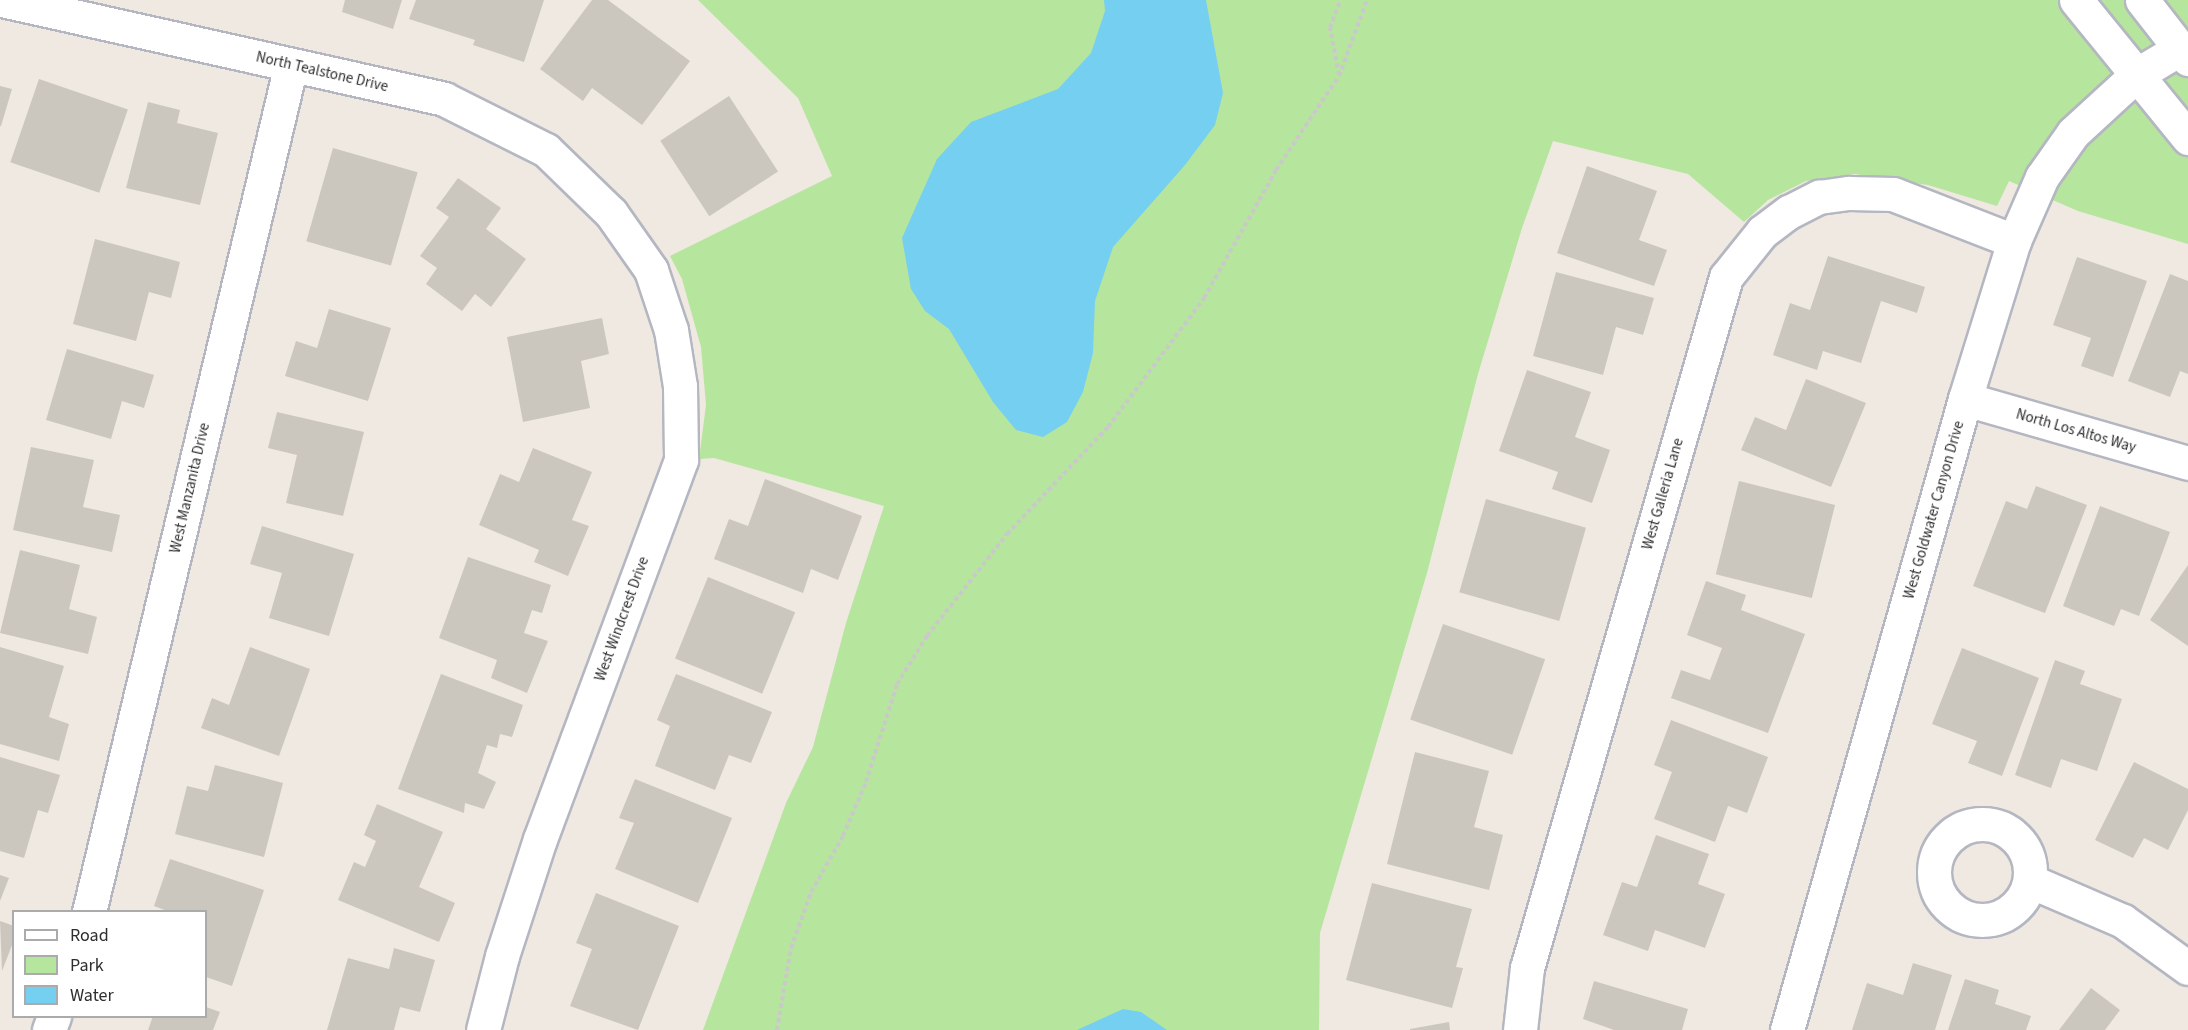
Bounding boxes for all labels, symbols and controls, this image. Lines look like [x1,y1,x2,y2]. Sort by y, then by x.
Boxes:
street label: North Tealstone Drive [254,48,390,96]
street label: North Los Altos Way [2014,405,2138,457]
street label: West Goldwater Canyon Drive [1900,419,1968,601]
street label: West Manzanita Drive [166,421,214,555]
street label: West Galleria Lane [1638,436,1688,552]
street label: West Windcrest Drive [591,554,653,684]
legend [12,910,207,1018]
text: Road [70,923,109,948]
text: Park [70,953,104,978]
text: Water [70,983,114,1008]

